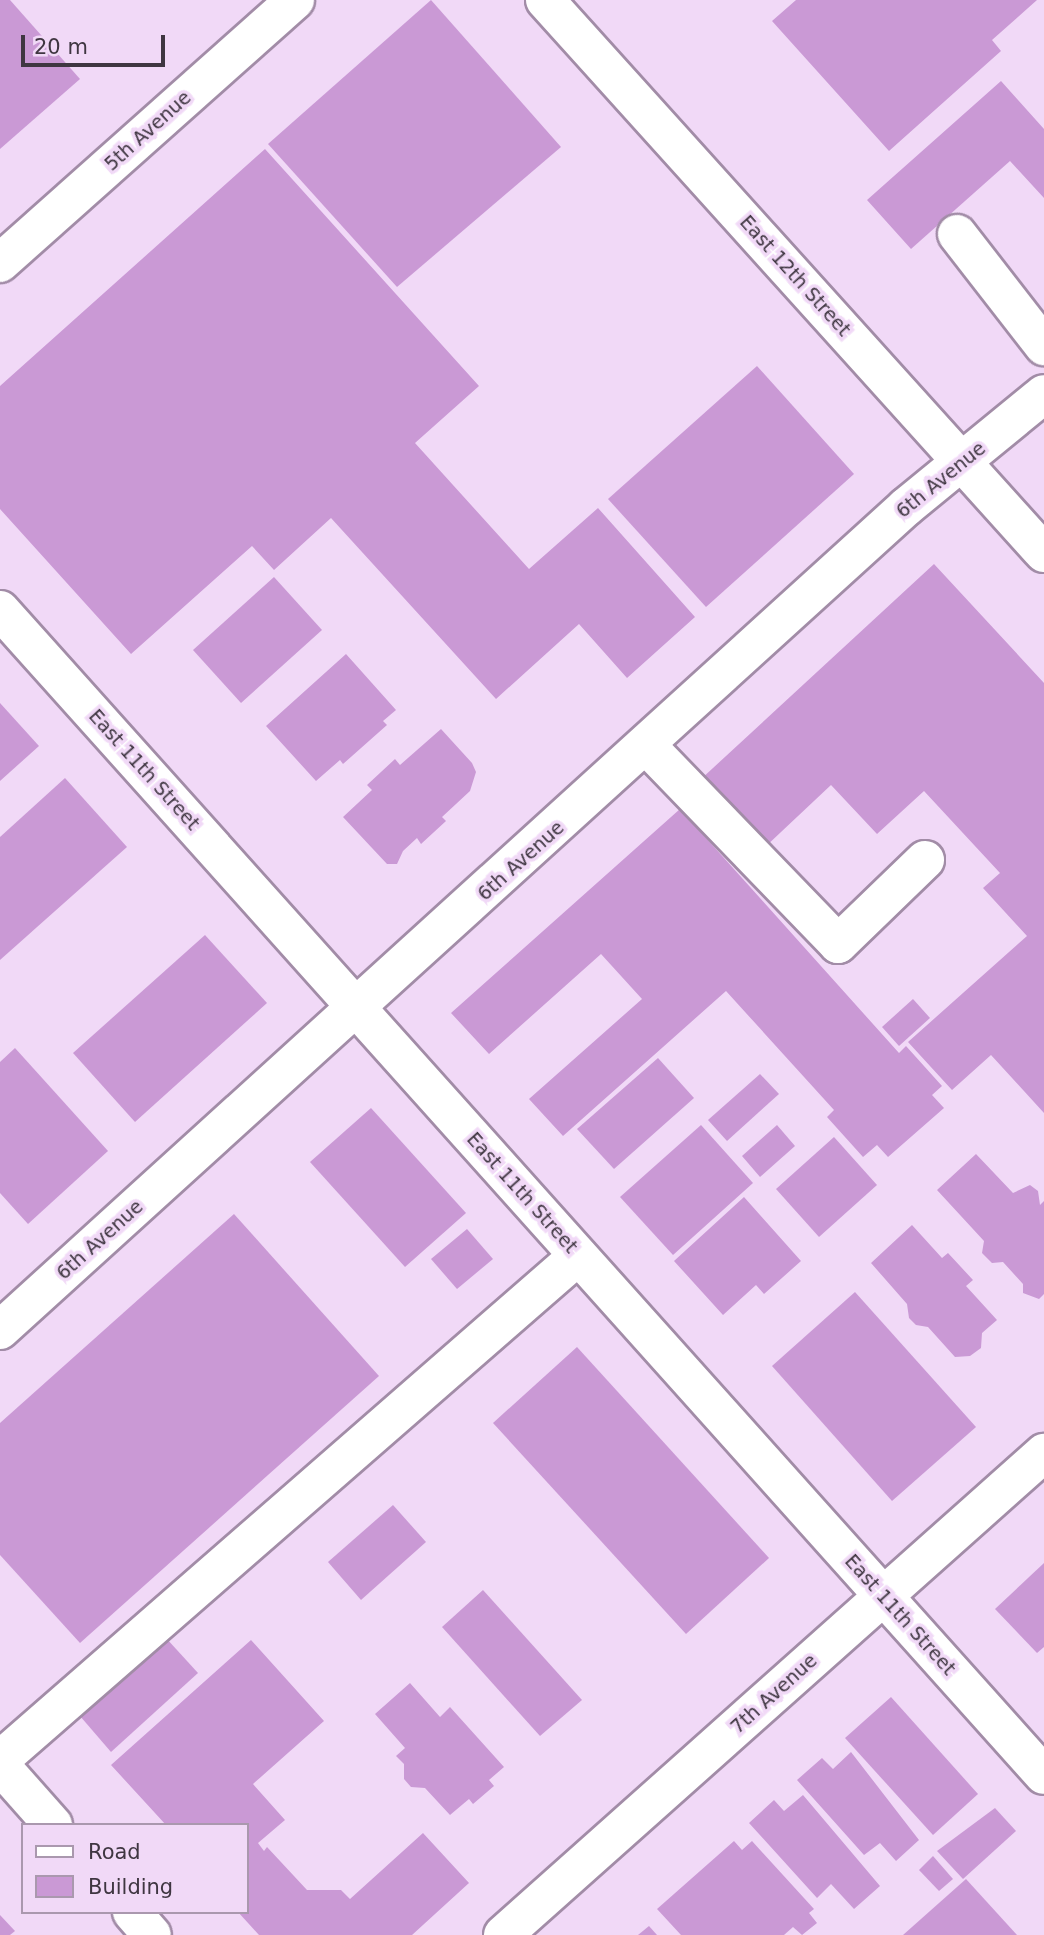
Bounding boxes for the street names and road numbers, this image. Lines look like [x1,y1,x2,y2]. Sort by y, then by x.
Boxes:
street label: 5th Avenue [100,86,196,176]
street label: East 12th Street [735,211,855,341]
street label: 6th Avenue [892,437,990,523]
street label: East 11th Street [84,705,204,835]
street label: 6th Avenue [473,816,569,906]
street label: East 11th Street [462,1128,582,1258]
street label: 6th Avenue [52,1195,148,1285]
street label: East 11th Street [840,1550,960,1680]
street label: 7th Avenue [726,1649,822,1739]

